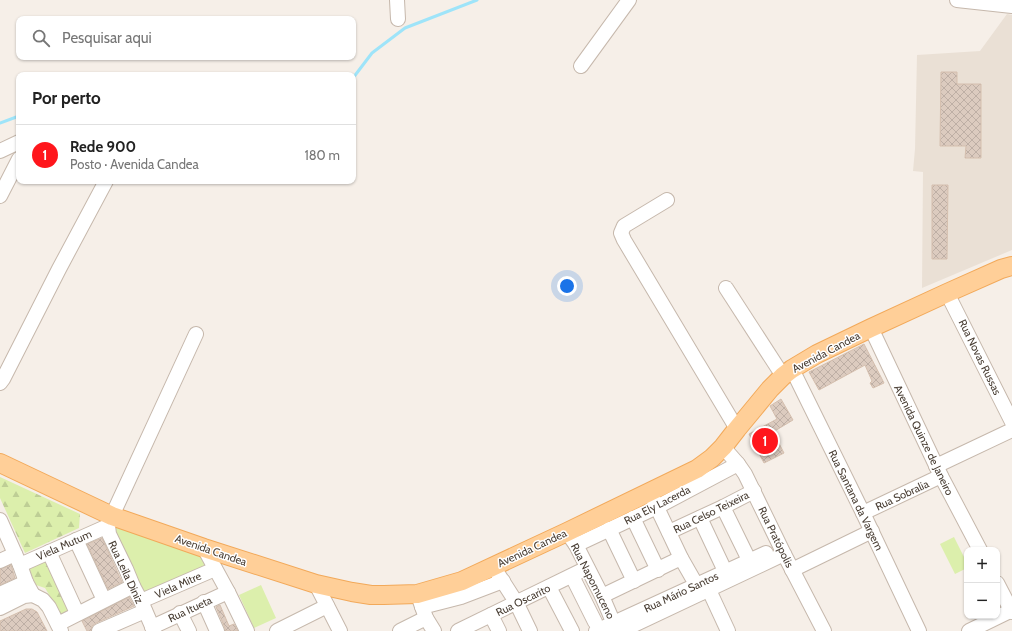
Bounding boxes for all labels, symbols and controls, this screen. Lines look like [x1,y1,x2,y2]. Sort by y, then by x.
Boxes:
search box [16,16,356,60]
icon: search [30,27,52,49]
text: Pesquisar aqui [62,29,152,47]
text: Por perto [32,88,101,108]
text: Rede 900 [70,138,136,156]
text: 1 [43,147,47,163]
text: 180 m [304,147,340,163]
text: Posto · Avenida Candea [70,156,199,172]
your location [557,276,577,296]
street label: Rua Novas Russas [956,317,1005,398]
street label: Avenida Candea [790,328,863,376]
street label: Avenida Quinze de Janeiro [891,382,957,498]
pin: 1 [752,426,778,456]
street label: Rua Santana da Vargem [826,447,887,553]
street label: Rua Sobralia [873,476,932,513]
street label: Rua Ely Lacerda [621,482,693,528]
street label: Rua Celso Teixeira [671,487,752,536]
street label: Rua Pratópolis [755,504,797,570]
street label: Viela Mutum [34,526,94,563]
street label: Avenida Candea [495,526,570,570]
street label: Avenida Candea [173,531,249,569]
street label: Rua Leila Diniz [105,538,147,606]
street label: Rua Napomuceno [568,541,618,621]
map controls [964,547,1000,619]
button: + [964,547,1000,583]
street label: Viela Mitre [153,568,204,601]
street label: Rua Mário Santos [642,568,721,615]
street label: Rua Oscarito [494,581,552,619]
button: − [964,583,1000,619]
street label: Rua Itueta [166,592,215,625]

